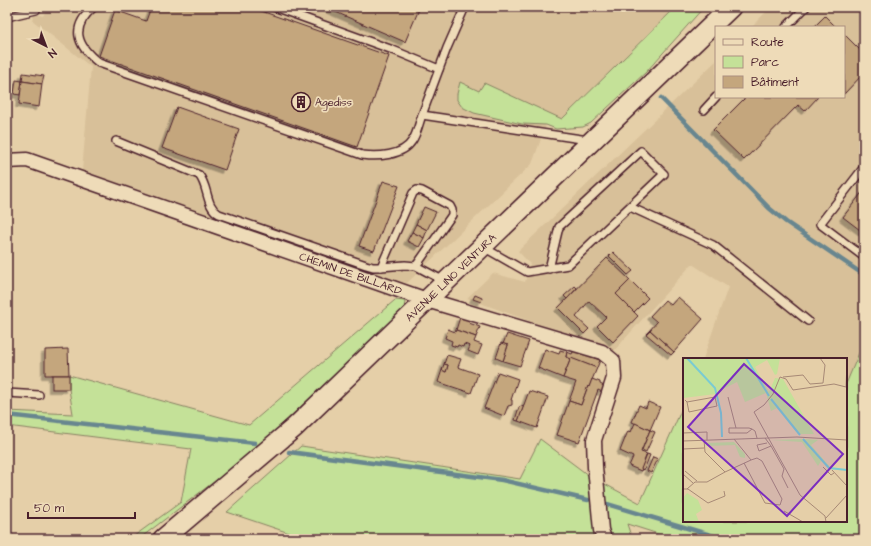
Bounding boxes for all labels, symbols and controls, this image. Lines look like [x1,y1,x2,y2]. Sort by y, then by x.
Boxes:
north arrow [26,26,66,66]
legend [715,26,845,98]
text: Route [751,34,784,51]
text: N [45,45,60,61]
text: Parc [751,54,779,71]
text: Bâtiment [751,74,799,91]
building icon: Agediss [290,91,312,113]
place label: Agediss [315,95,352,111]
street label: AVENUE LINO VENTURA [402,230,499,325]
street label: CHEMIN DE BILLARD [297,248,404,298]
inset map [683,358,847,522]
scale bar [28,494,135,520]
text: 50 m [34,500,65,517]

